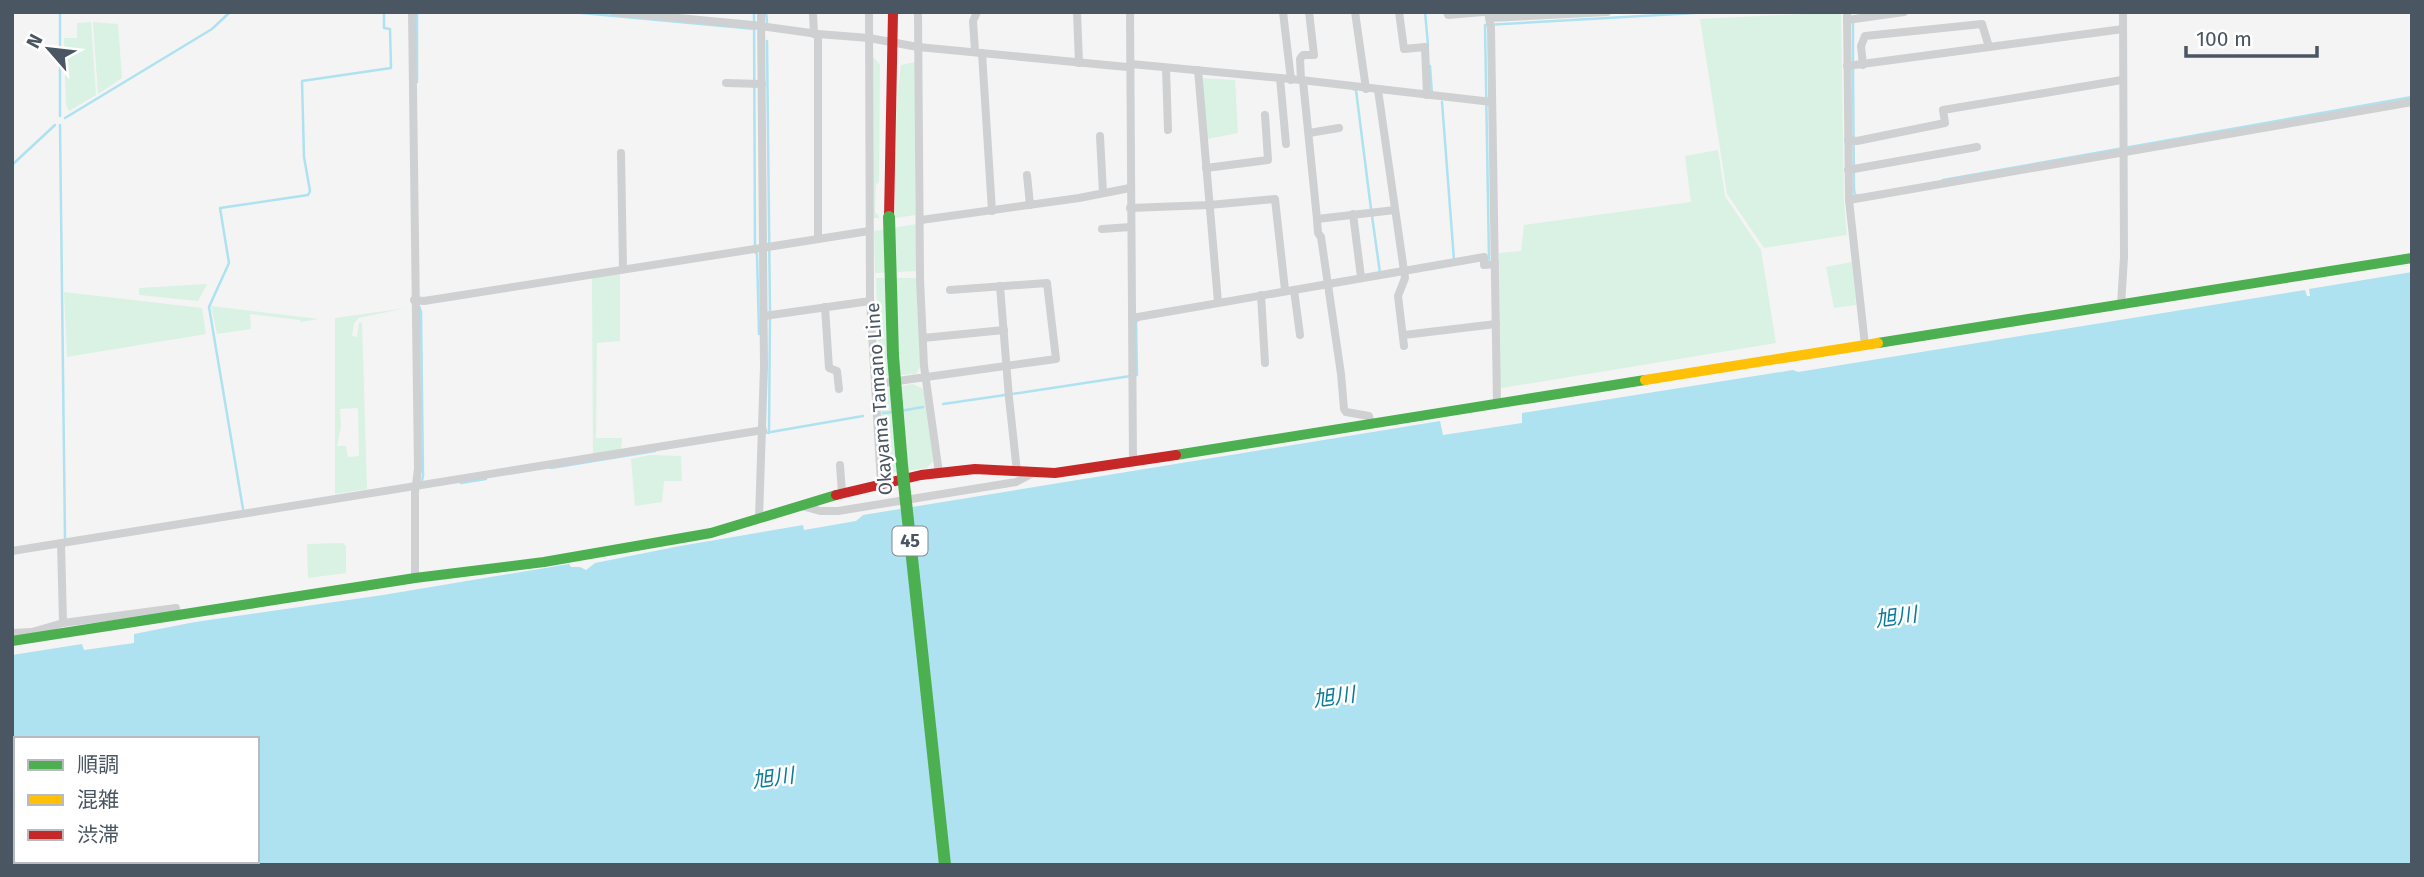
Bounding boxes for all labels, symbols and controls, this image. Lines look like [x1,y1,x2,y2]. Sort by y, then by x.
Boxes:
north arrow [14,14,84,84]
scale bar [2186,14,2317,58]
text: 100 m [2196,26,2252,52]
text: N [21,30,48,52]
street label: Okayama Tamano Line [861,302,897,496]
road number: 45 [892,526,928,556]
water label: 旭川 [1873,601,1921,633]
water label: 旭川 [1311,681,1359,713]
legend [14,737,259,863]
text: 順調 [77,752,119,778]
water label: 旭川 [750,762,798,794]
text: 混雑 [77,787,119,813]
text: 渋滞 [77,822,119,848]

